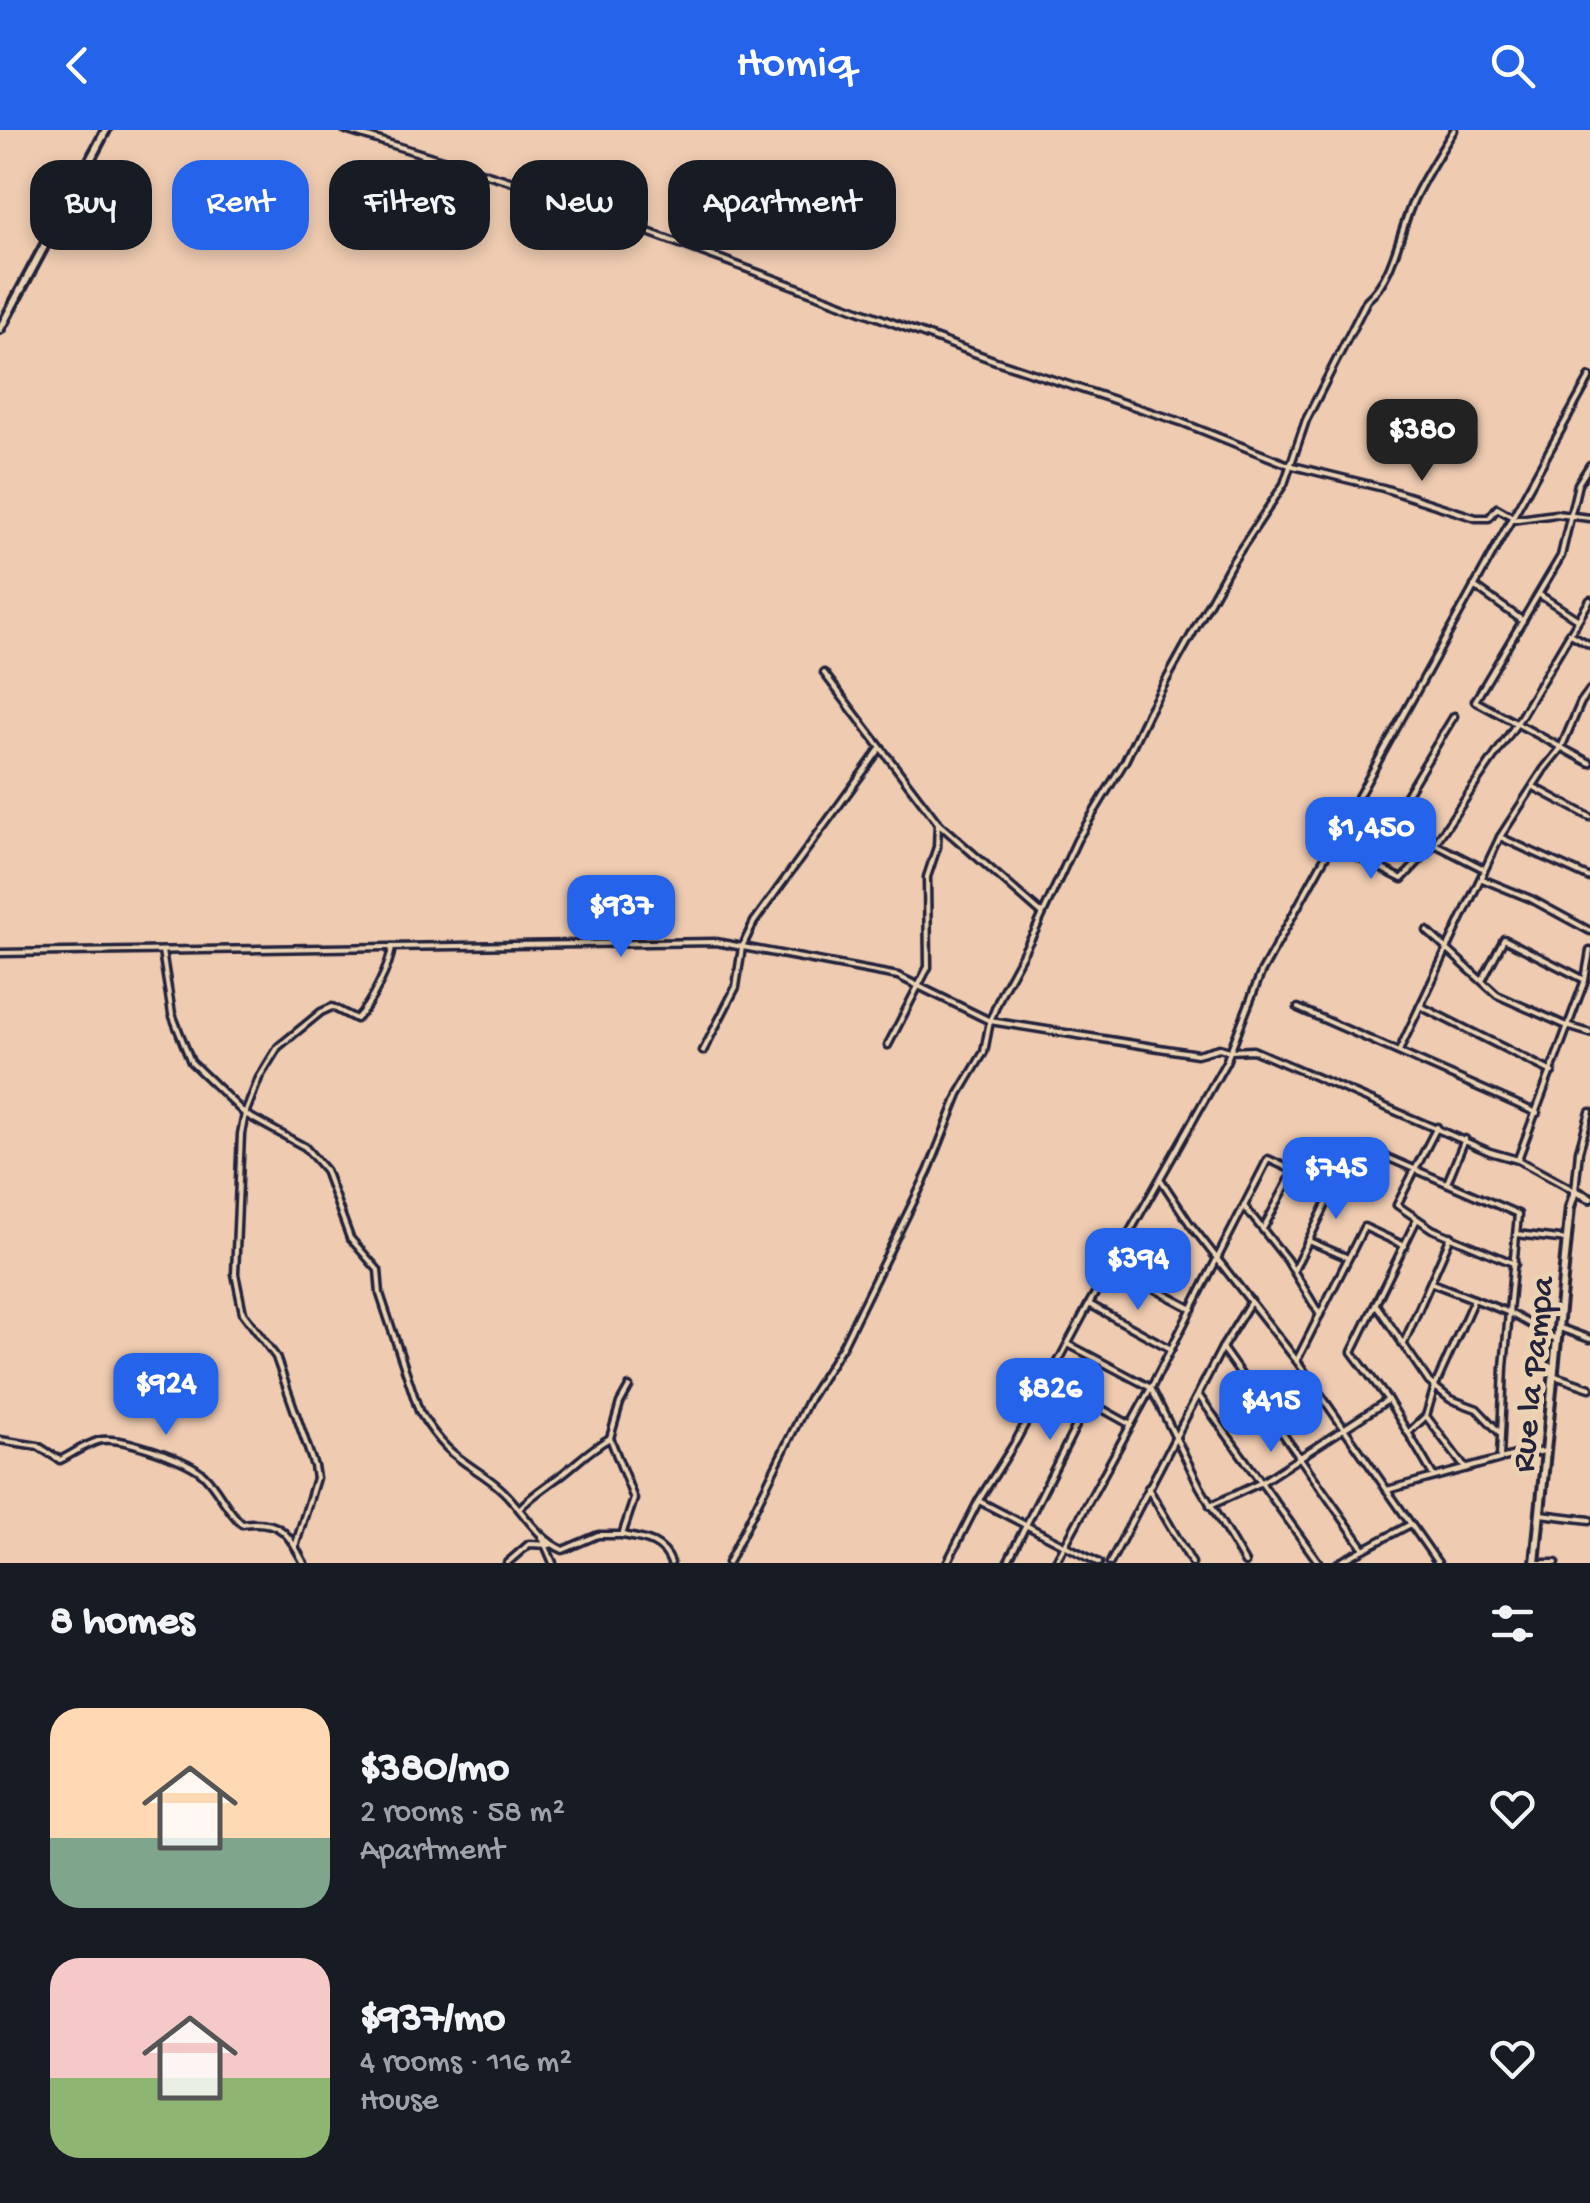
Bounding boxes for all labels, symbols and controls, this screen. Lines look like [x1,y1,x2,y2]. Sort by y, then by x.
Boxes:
icon: back [50,38,105,93]
icon: search [1485,38,1540,93]
text: Homiq [736,39,854,92]
chip: Buy [30,160,152,250]
chip: Rent [172,160,309,250]
chip: Filters [329,160,490,250]
chip: New [510,160,648,250]
chip: Apartment [668,160,896,250]
pin: $380 [1363,399,1481,484]
text: $380 [1389,412,1455,450]
pin: $1,450 [1290,797,1452,882]
text: $1,450 [1327,810,1415,848]
pin: $937 [562,875,680,960]
text: $937 [589,888,653,926]
pin: $745 [1277,1137,1395,1222]
text: $745 [1305,1150,1367,1188]
pin: $394 [1079,1228,1197,1313]
text: $394 [1107,1241,1169,1279]
street label: Rue la Pampa [1505,1273,1566,1475]
pin: $924 [107,1353,225,1438]
pin: $826 [991,1358,1109,1443]
text: $924 [135,1366,197,1404]
pin: $415 [1212,1370,1330,1455]
text: $826 [1018,1371,1082,1409]
text: $415 [1241,1383,1301,1421]
icon: filters [1485,1596,1540,1651]
text: 8 homes [50,1599,194,1648]
text: $380/mo [360,1746,509,1795]
icon: home [130,1748,250,1868]
icon: heart [1485,1781,1540,1836]
text: 2 rooms · 58 m² [360,1795,565,1833]
text: Apartment [360,1833,504,1871]
text: $937/mo [360,1996,505,2045]
icon: home [130,1998,250,2118]
icon: heart [1485,2031,1540,2086]
text: 4 rooms · 116 m² [360,2045,572,2083]
text: House [360,2083,438,2121]

